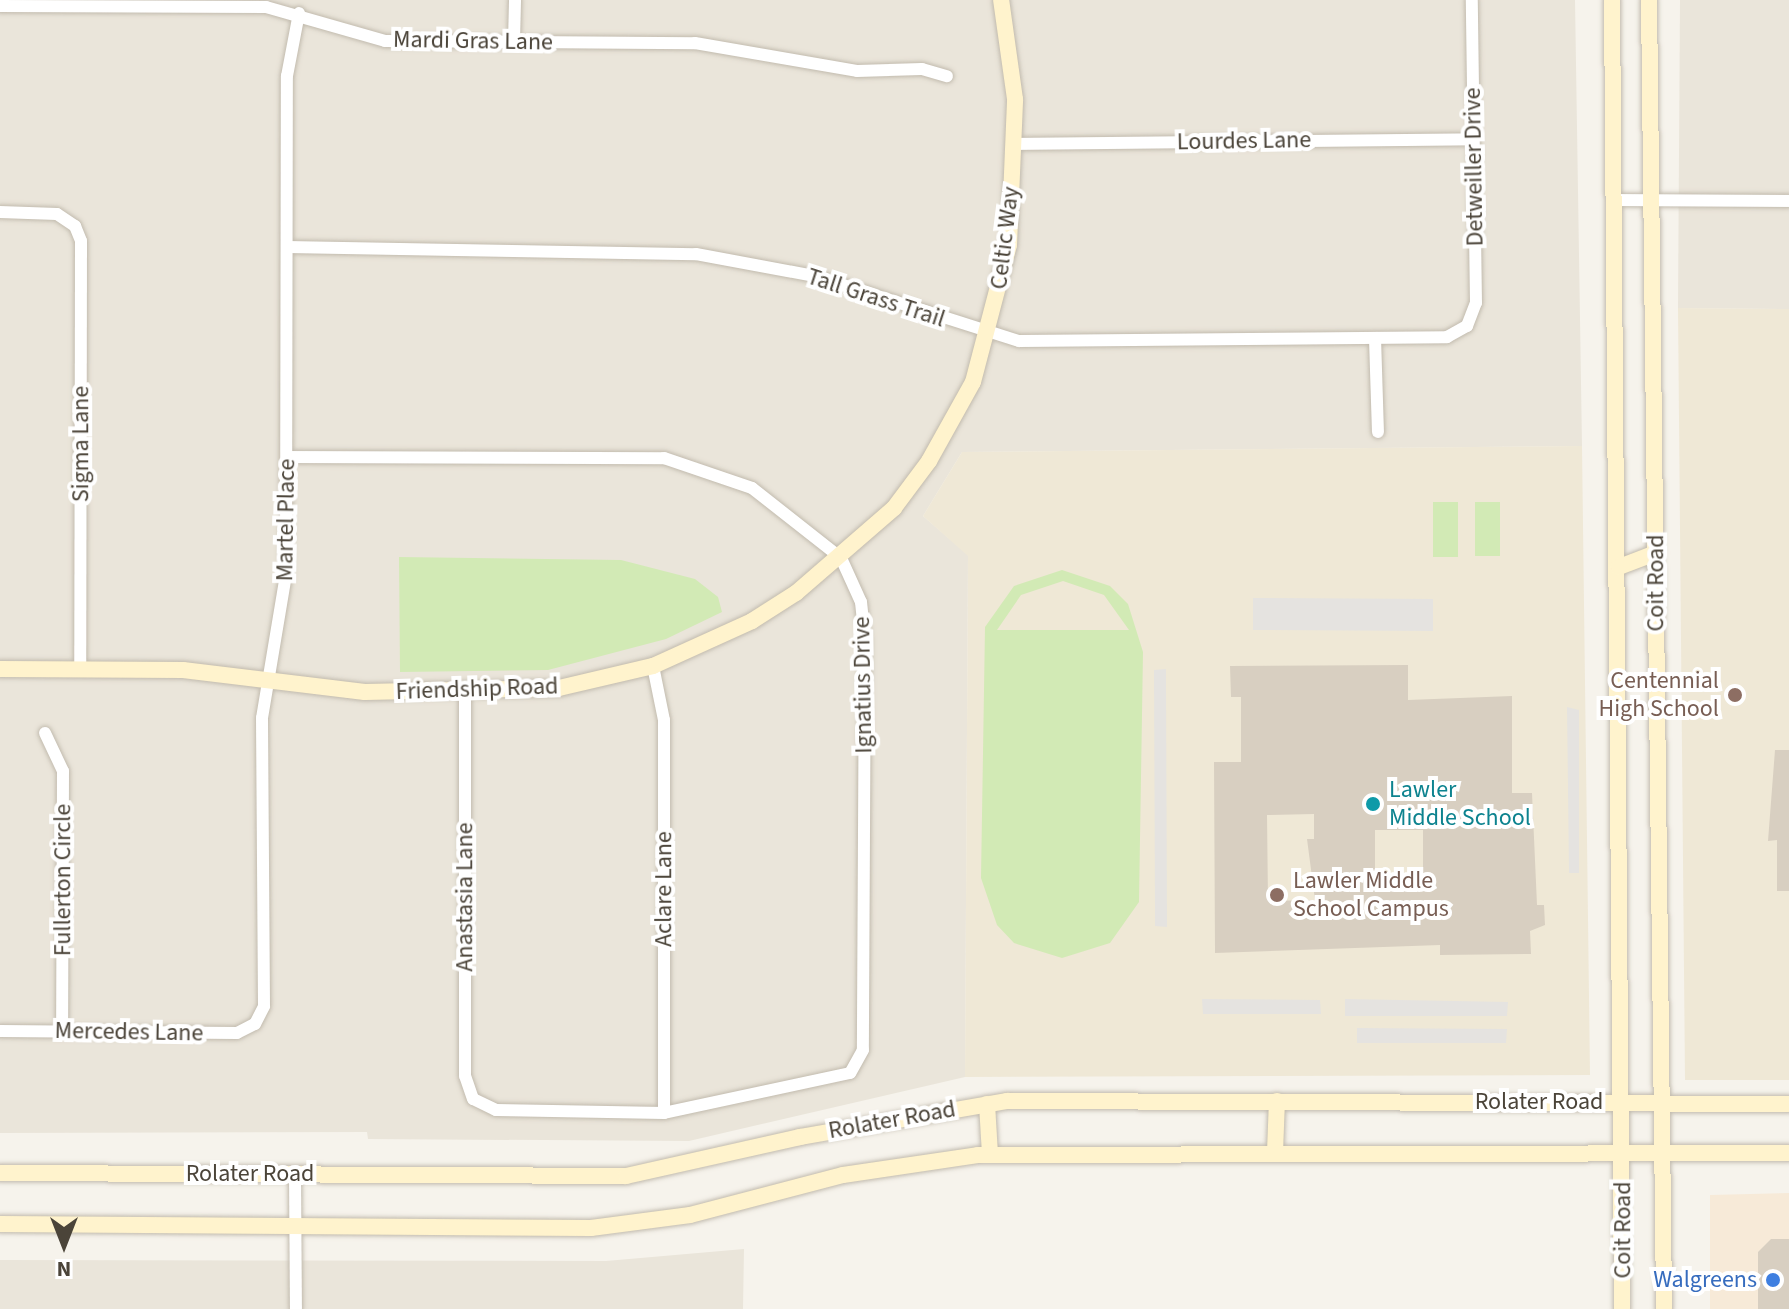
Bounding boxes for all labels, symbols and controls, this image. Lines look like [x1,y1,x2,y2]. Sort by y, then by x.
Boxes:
street label: Mardi Gras Lane [393,25,553,57]
street label: Detweiller Drive [1458,87,1490,247]
street label: Lourdes Lane [1177,125,1311,157]
street label: Celtic Way [984,185,1026,291]
street label: Tall Grass Trail [803,262,949,334]
street label: Sigma Lane [67,386,95,502]
street label: Martel Place [271,458,301,582]
street label: Coit Road [1642,534,1670,632]
street label: Ignatius Drive [847,616,879,754]
place label: Centennial High School [1599,667,1719,723]
street label: Friendship Road [395,672,559,706]
marker: Centennial High School [1726,686,1744,704]
place label: Lawler Middle School [1389,776,1531,832]
marker: Lawler Middle School [1364,795,1382,813]
street label: Fullerton Circle [49,804,77,956]
street label: Anastasia Lane [451,822,479,972]
street label: Aclare Lane [650,831,678,947]
place label: Lawler Middle School Campus [1293,867,1449,923]
marker: Lawler Middle School Campus [1268,886,1286,904]
street label: Mercedes Lane [54,1016,204,1048]
street label: Rolater Road [1475,1088,1603,1116]
street label: Rolater Road [826,1095,958,1145]
street label: Rolater Road [186,1160,314,1188]
street label: Coit Road [1609,1181,1637,1279]
north arrow [24,1205,104,1285]
text: N [57,1253,71,1285]
place label: Walgreens [1653,1266,1757,1294]
marker: Walgreens [1764,1271,1782,1289]

